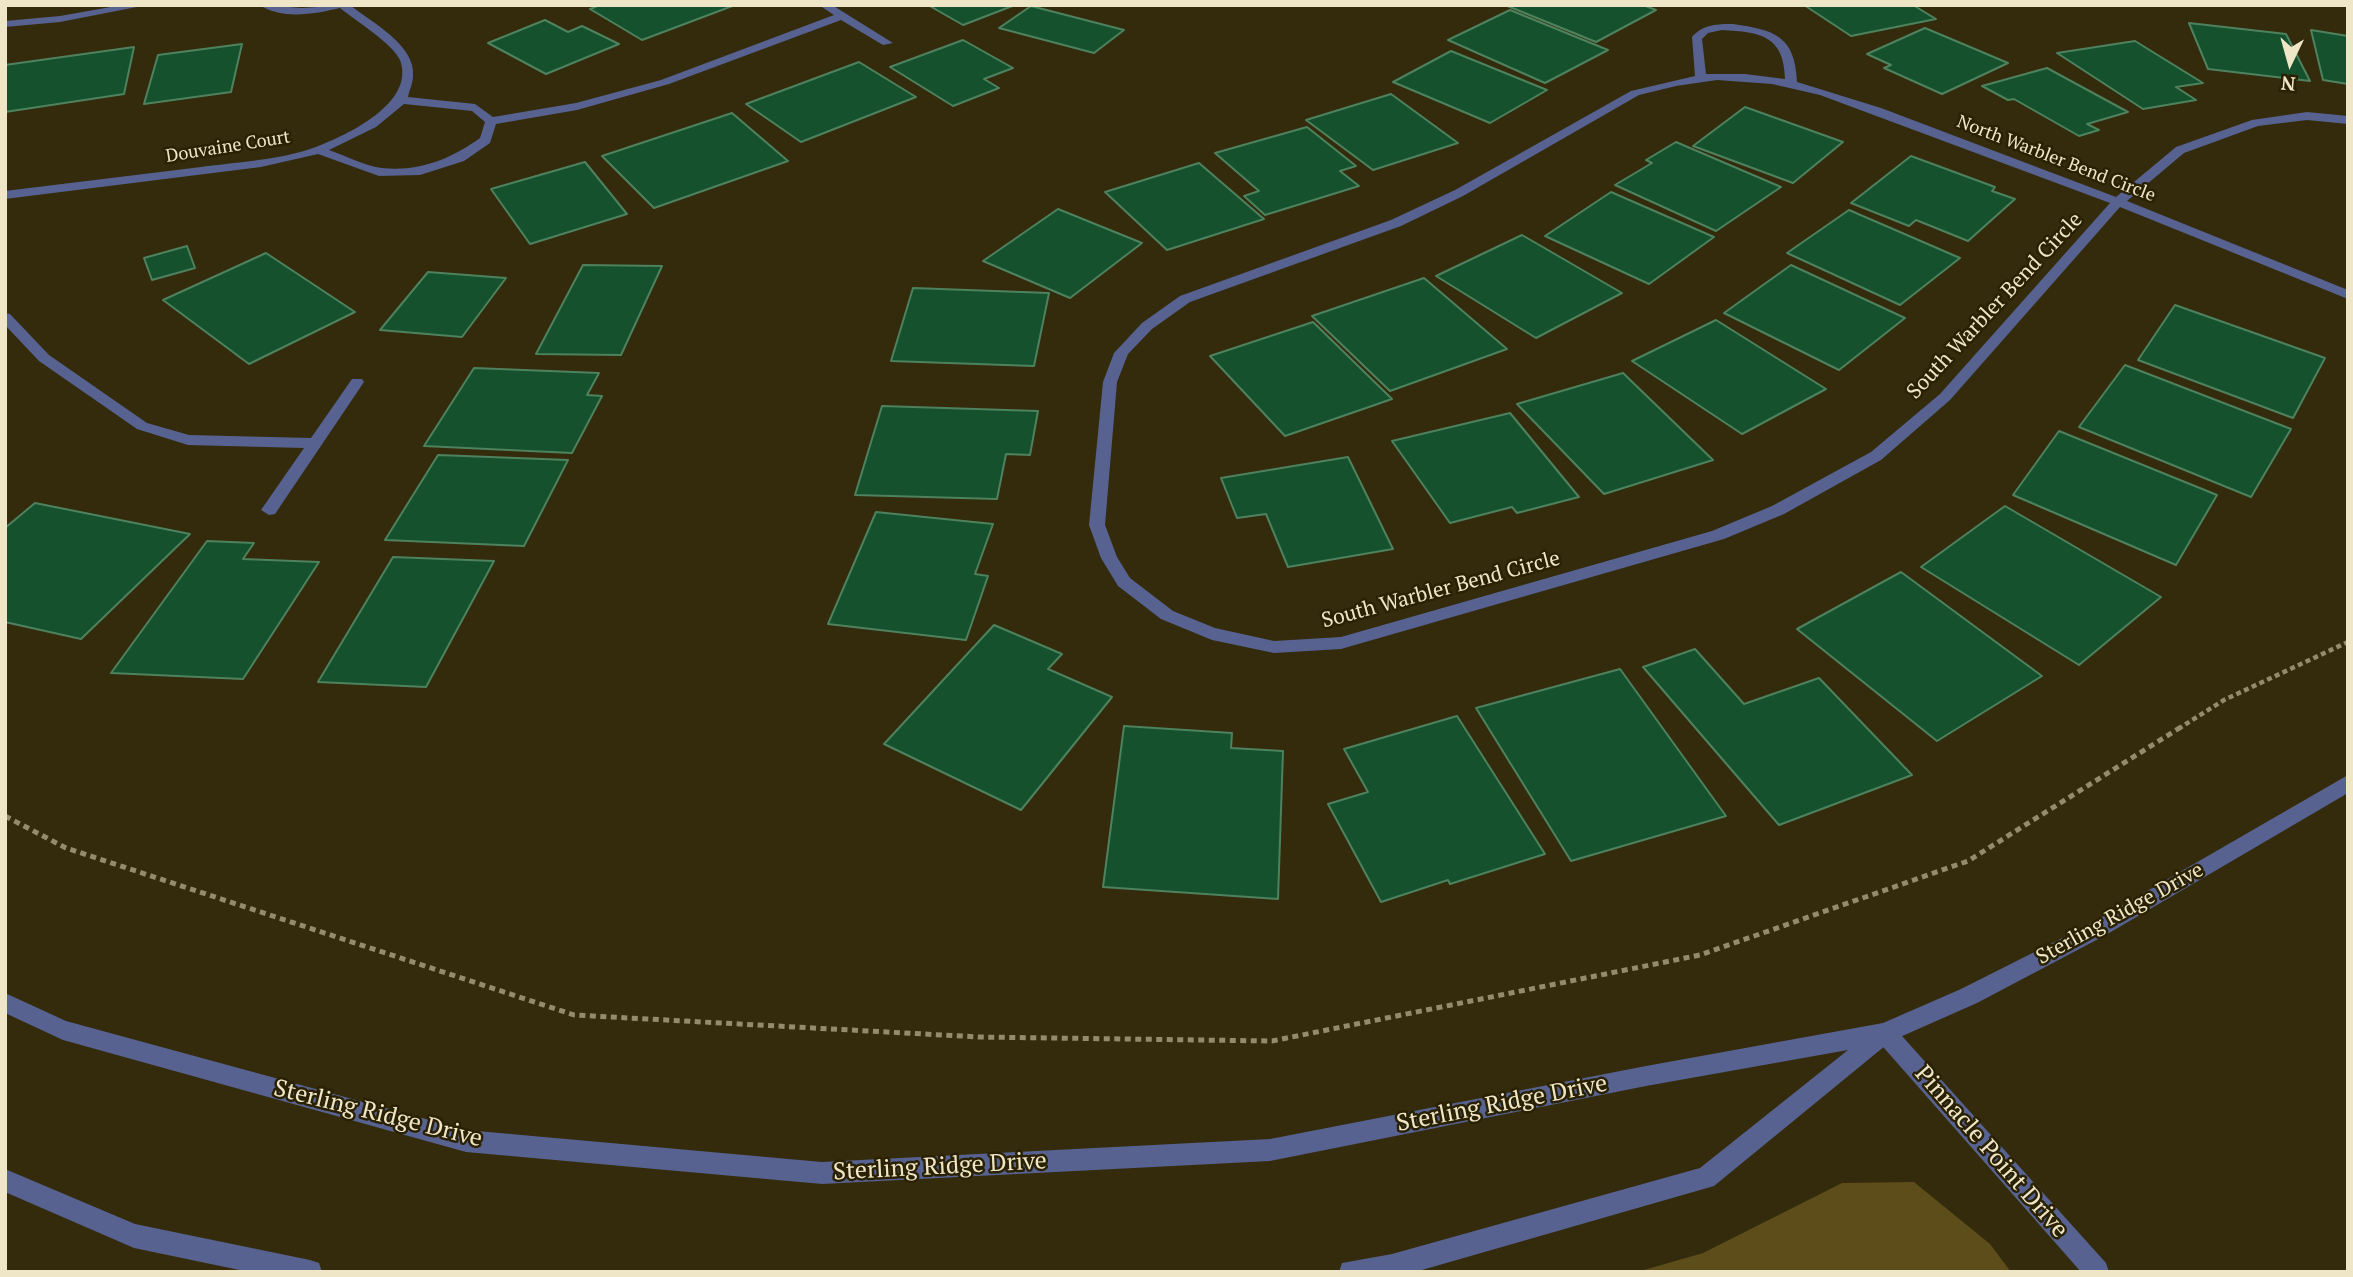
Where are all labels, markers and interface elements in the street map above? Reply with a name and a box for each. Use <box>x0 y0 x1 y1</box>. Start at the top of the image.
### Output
north arrow <box>2255 28 2325 98</box>
text: N <box>2280 71 2296 97</box>
street label: North Warbler Bend Circle <box>1954 111 2158 207</box>
street label: Douvaine Court <box>164 126 292 168</box>
street label: South Warbler Bend Circle <box>1902 208 2088 404</box>
street label: South Warbler Bend Circle <box>1319 546 1563 634</box>
street label: Sterling Ridge Drive <box>2032 858 2208 970</box>
street label: Pinnacle Point Drive <box>1908 1060 2074 1244</box>
street label: Sterling Ridge Drive <box>1394 1069 1610 1139</box>
street label: Sterling Ridge Drive <box>271 1074 485 1154</box>
street label: Sterling Ridge Drive <box>832 1147 1048 1187</box>

